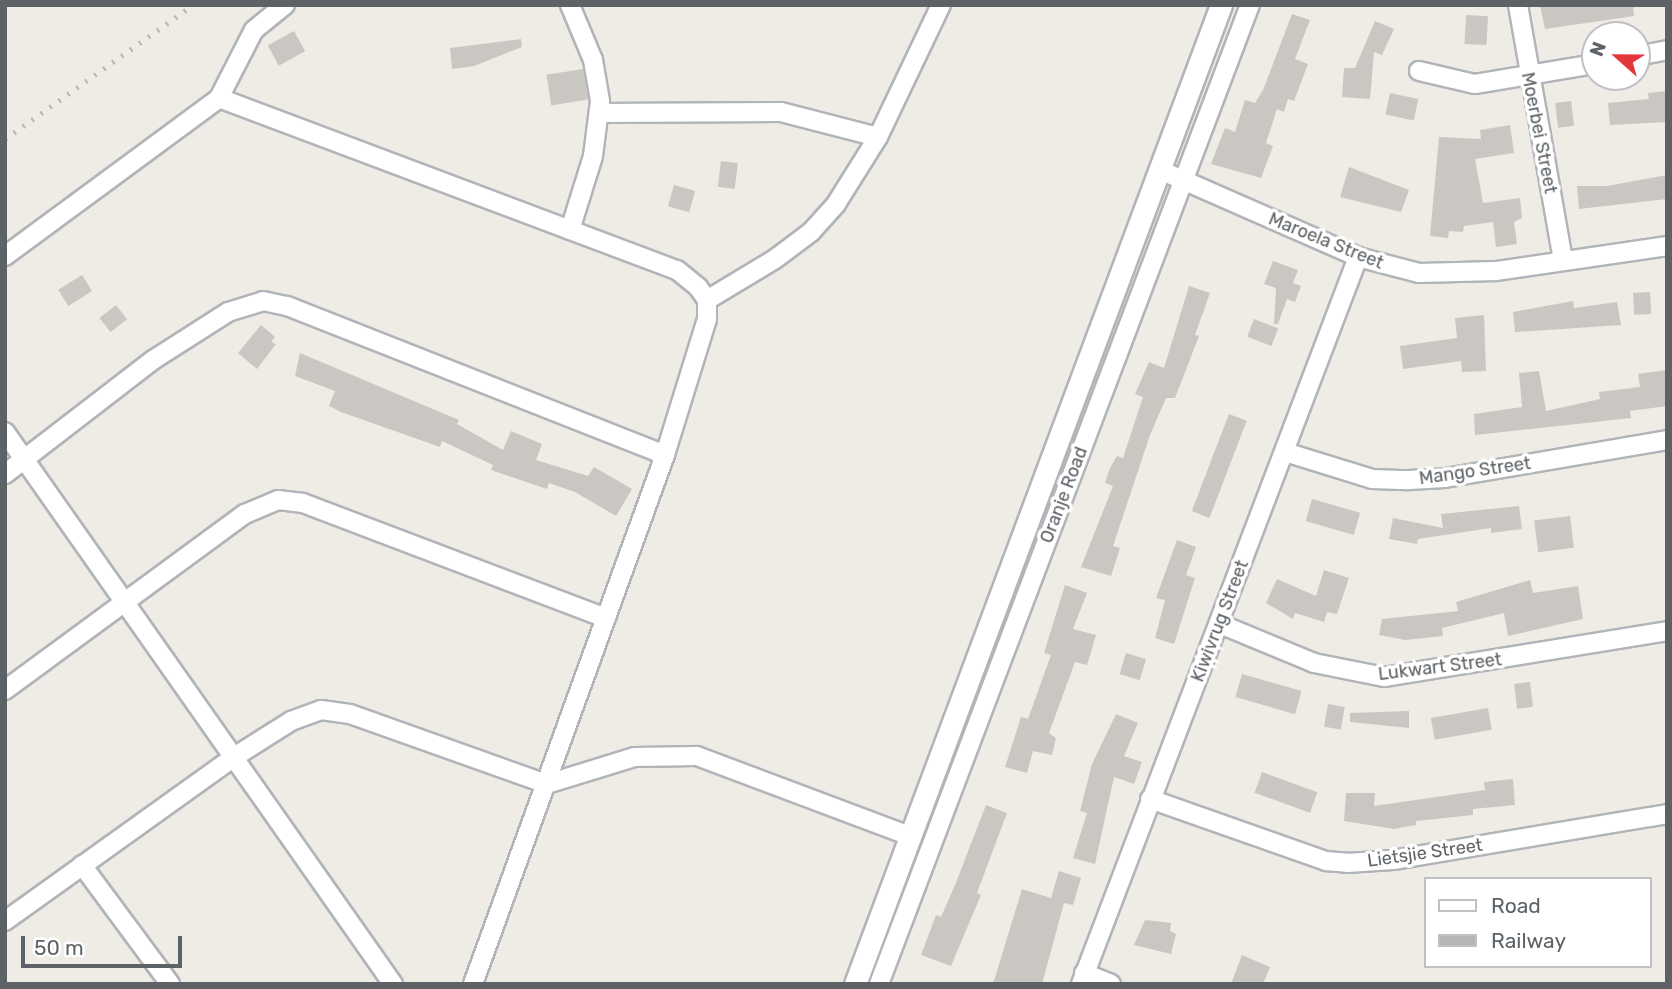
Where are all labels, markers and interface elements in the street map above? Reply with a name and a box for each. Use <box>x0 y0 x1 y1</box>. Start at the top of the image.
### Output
north arrow <box>1581 21 1651 91</box>
text: N <box>1585 39 1611 60</box>
street label: Moerbei Street <box>1517 71 1561 195</box>
street label: Maroela Street <box>1265 208 1387 274</box>
street label: Oranje Road <box>1036 444 1092 546</box>
street label: Mango Street <box>1418 452 1532 490</box>
street label: Kiwivrug Street <box>1187 557 1253 685</box>
street label: Lukwart Street <box>1377 649 1503 685</box>
street label: Lietsjie Street <box>1366 834 1484 872</box>
legend <box>1424 877 1651 968</box>
text: Road <box>1491 893 1541 918</box>
scale bar <box>24 922 186 966</box>
text: Railway <box>1491 928 1566 953</box>
text: 50 m <box>34 935 84 960</box>

